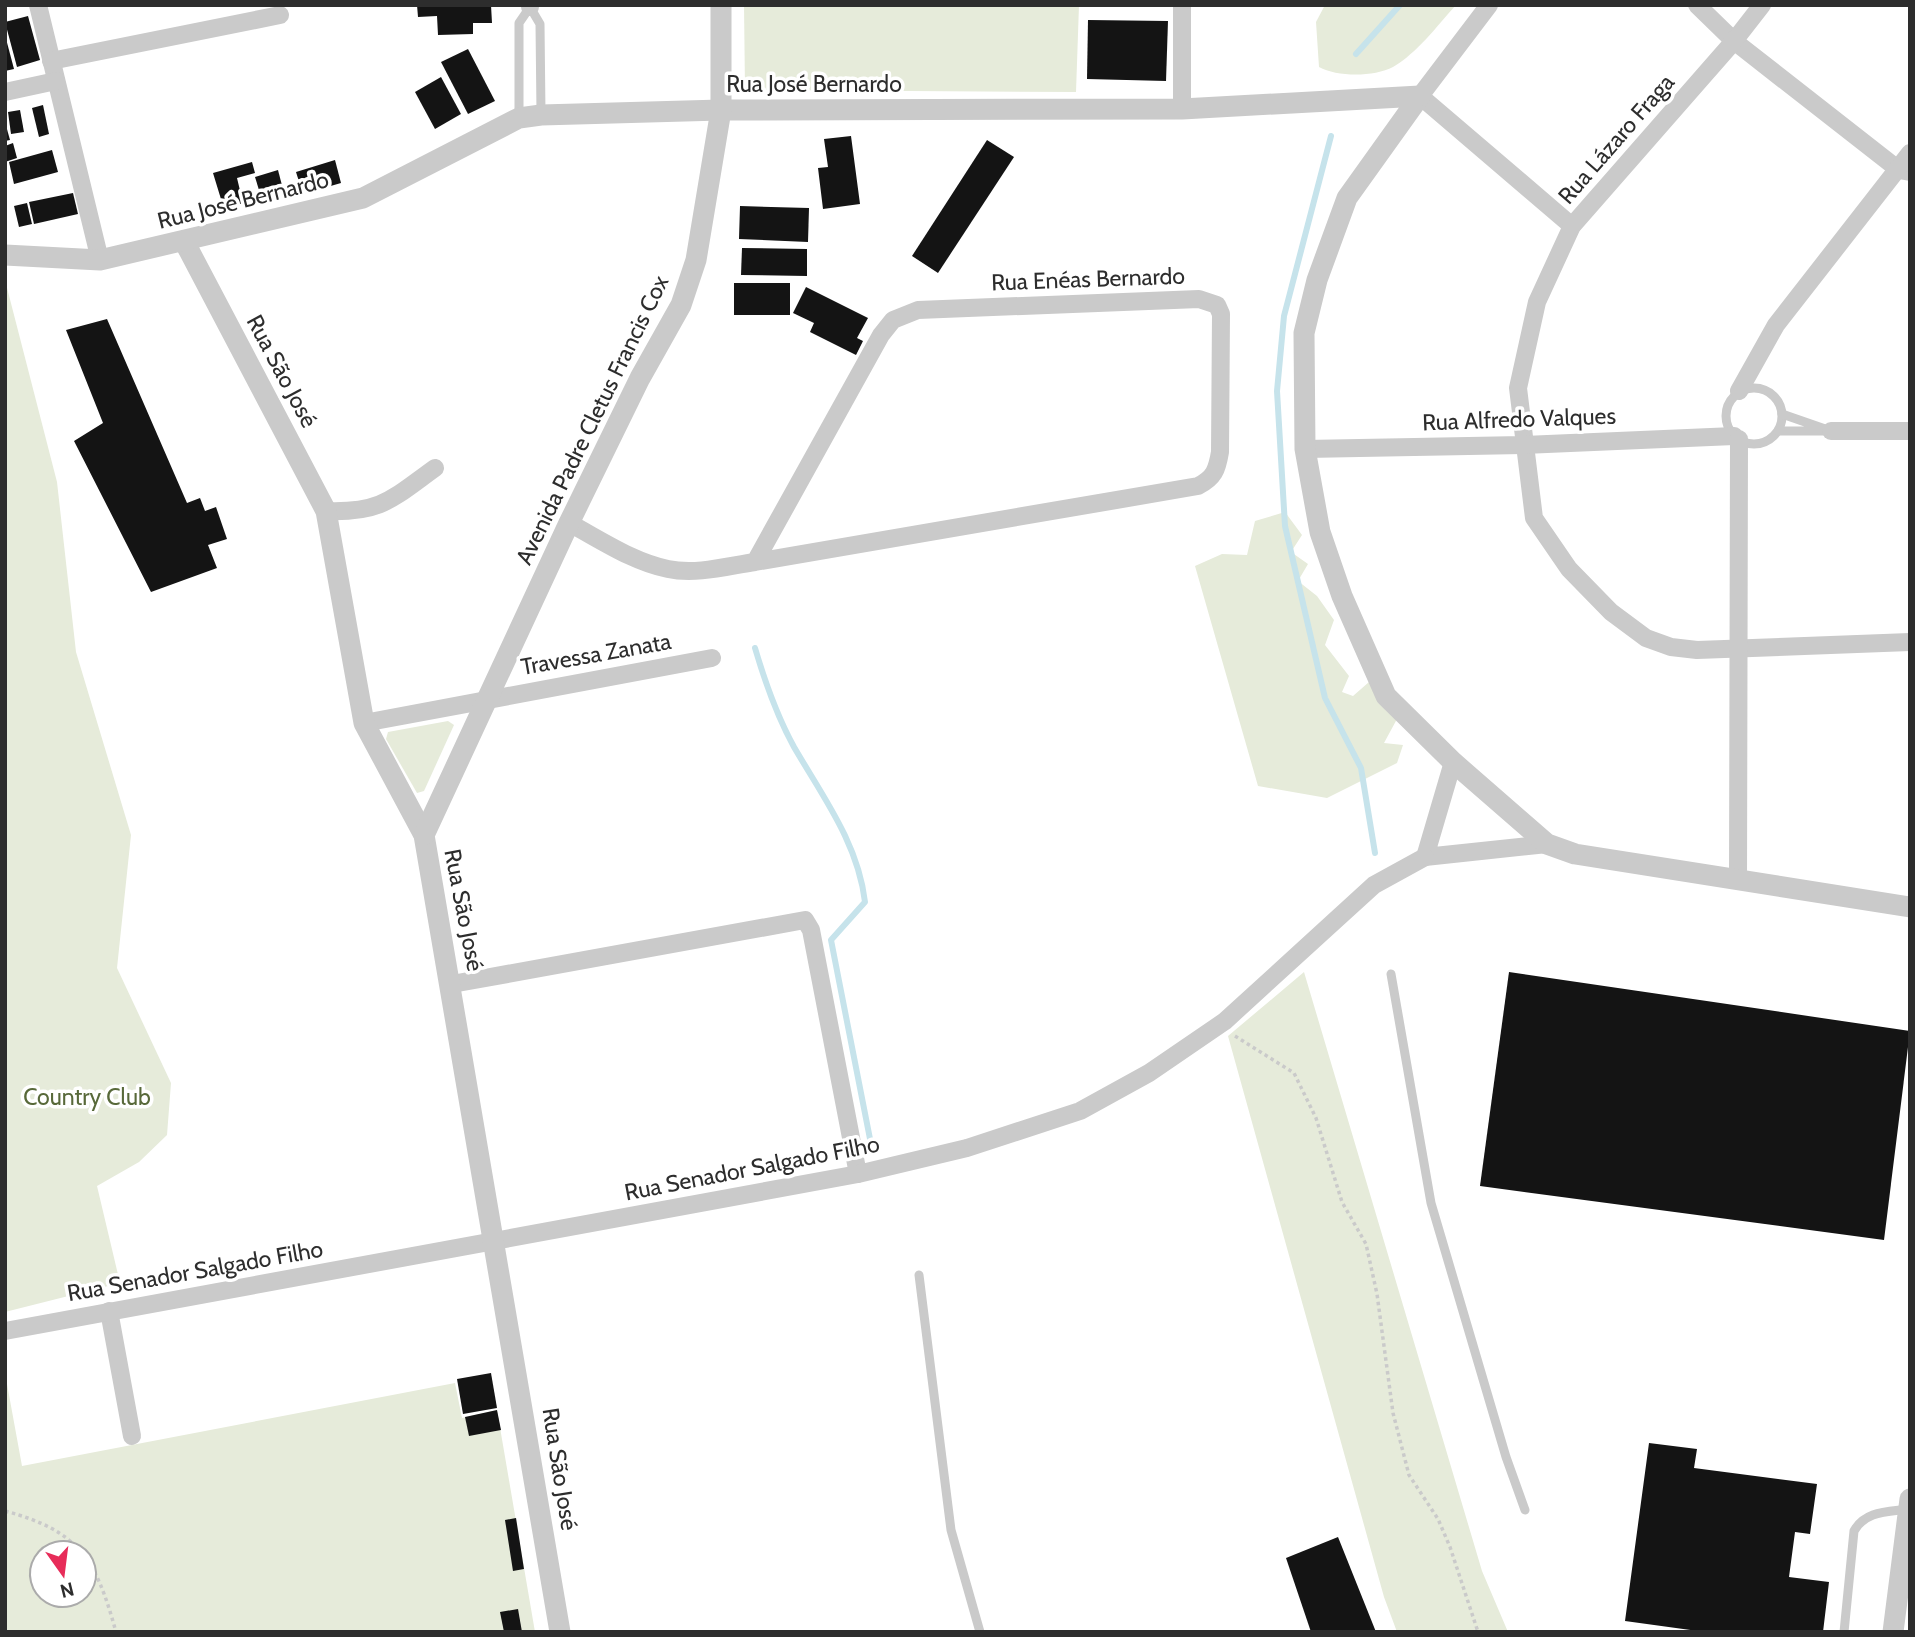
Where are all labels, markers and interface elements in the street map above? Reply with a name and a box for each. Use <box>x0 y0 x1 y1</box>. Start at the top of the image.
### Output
street label: Rua Lázaro Fraga <box>1552 68 1680 210</box>
street label: Rua José Bernardo <box>726 70 902 98</box>
street label: Rua José Bernardo <box>154 165 332 235</box>
street label: Rua Enéas Bernardo <box>991 262 1185 296</box>
street label: Avenida Padre Cletus Francis Cox <box>510 271 674 569</box>
street label: Rua São José <box>241 310 323 432</box>
street label: Rua Alfredo Valques <box>1422 402 1616 436</box>
street label: Travessa Zanata <box>519 627 673 681</box>
street label: Rua São José <box>438 847 490 974</box>
park label: Country Club <box>23 1083 151 1111</box>
street label: Rua Senador Salgado Filho <box>622 1130 882 1206</box>
street label: Rua Senador Salgado Filho <box>65 1235 325 1307</box>
street label: Rua São José <box>537 1406 584 1532</box>
north arrow <box>28 1539 98 1609</box>
text: N <box>58 1577 76 1603</box>

